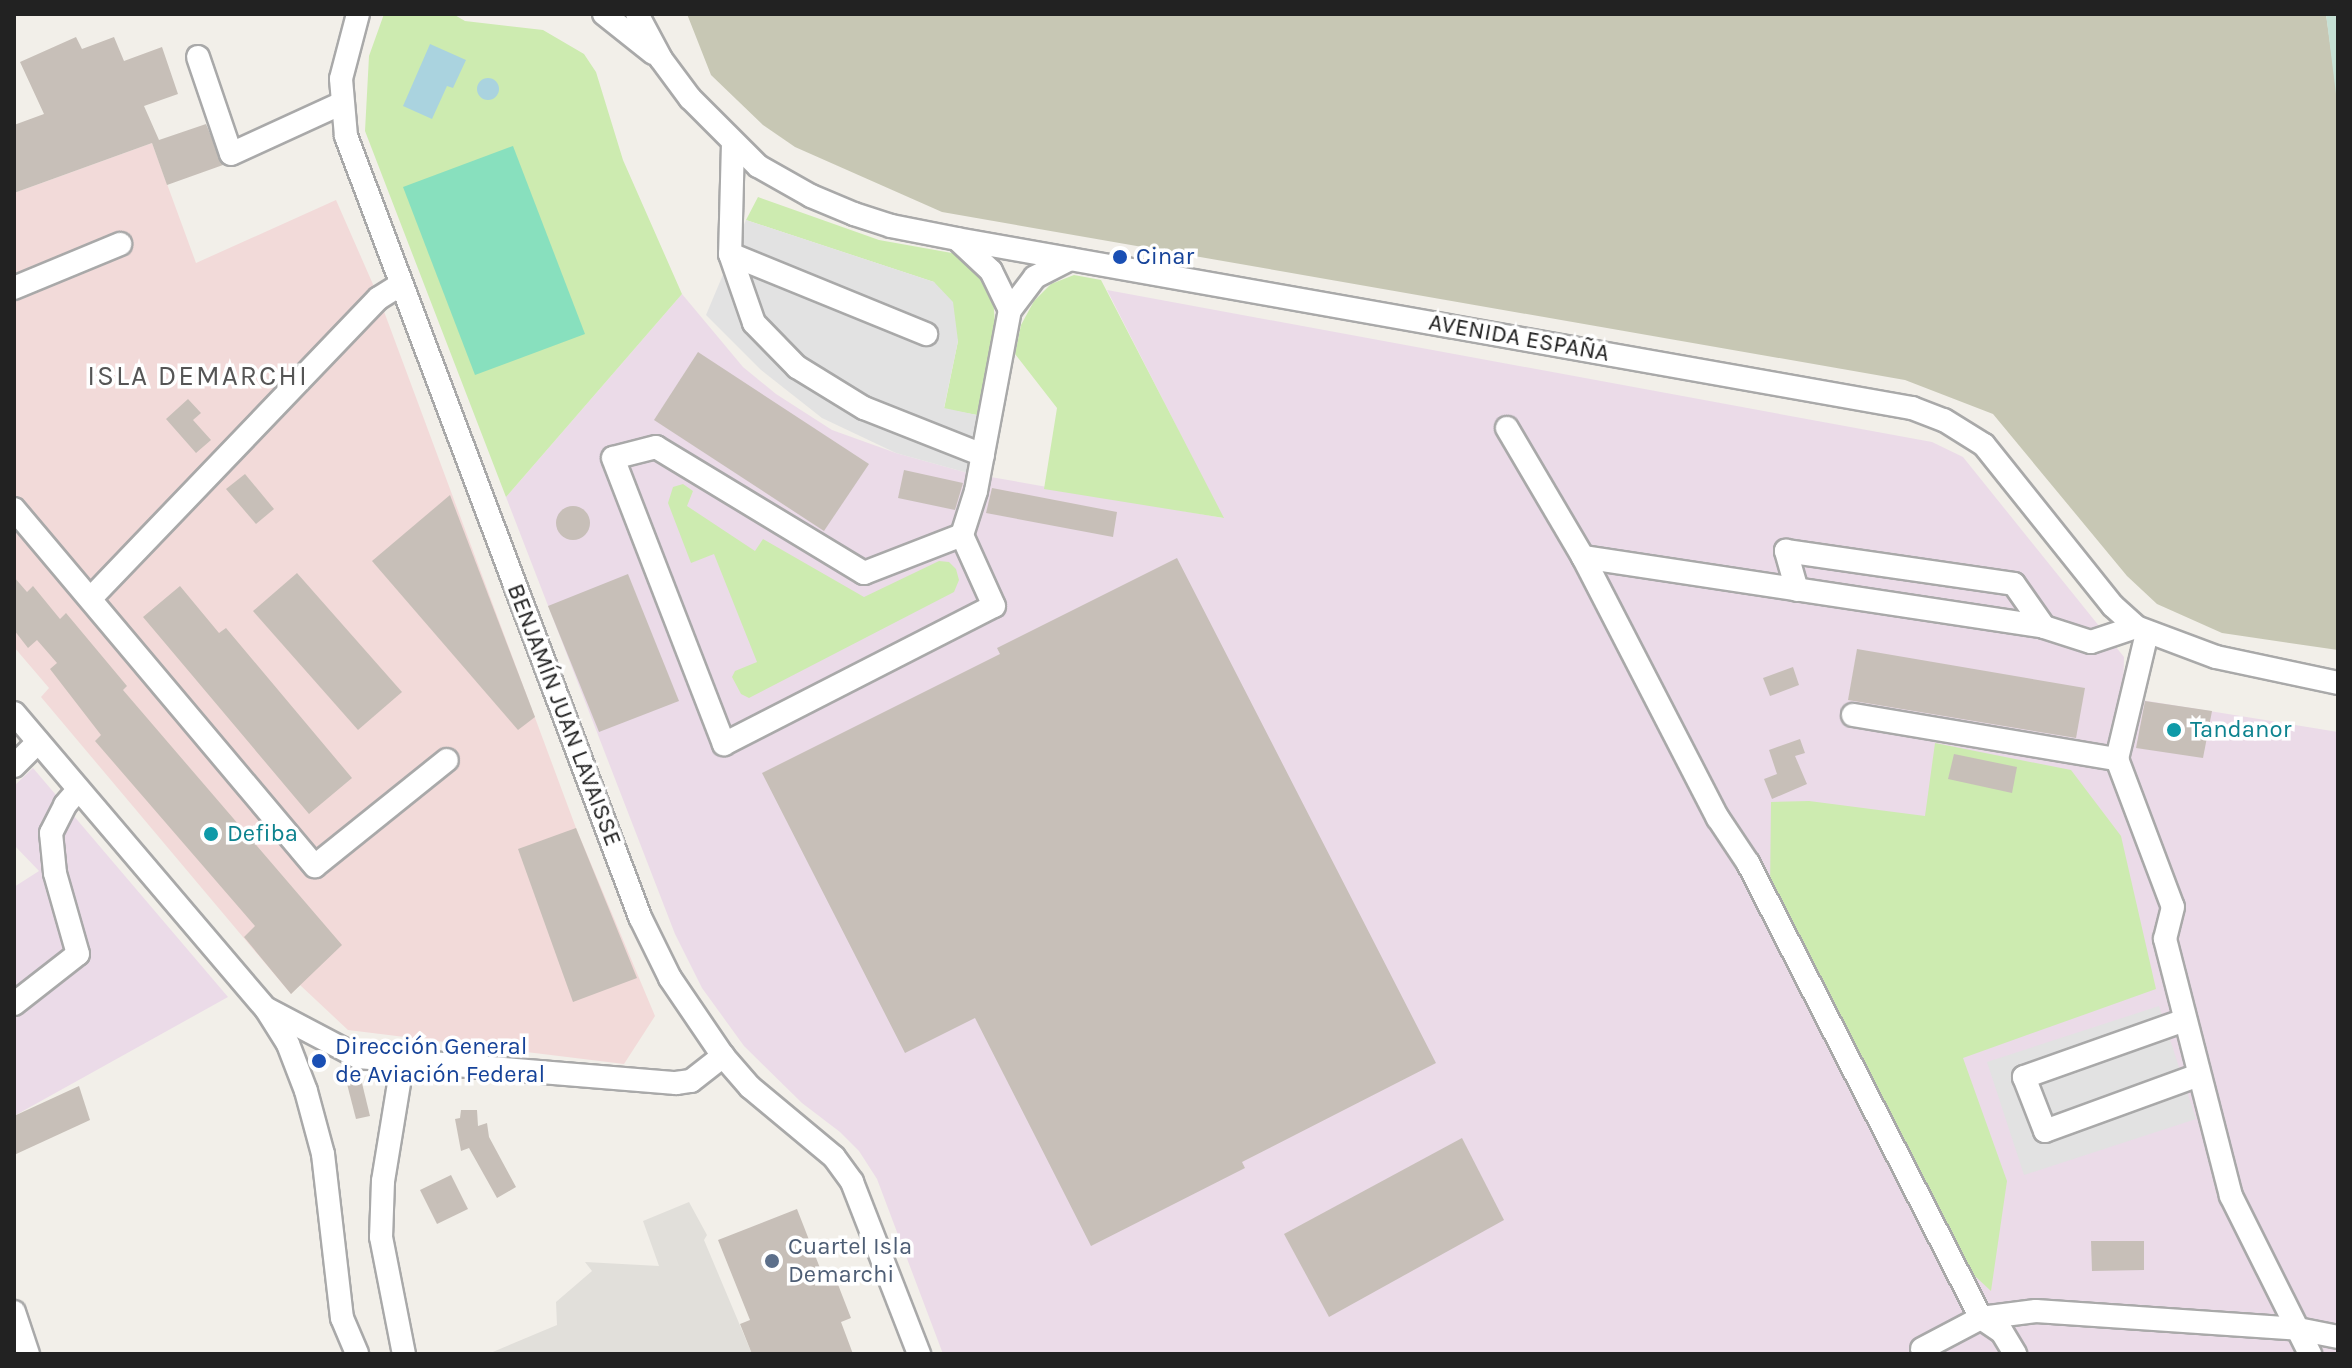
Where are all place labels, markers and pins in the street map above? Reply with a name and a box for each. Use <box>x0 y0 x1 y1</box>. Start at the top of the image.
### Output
place label: Cinar <box>1136 243 1194 271</box>
marker: Cinar <box>1111 248 1129 266</box>
place label: Tandanor <box>2190 716 2291 744</box>
marker: Tandanor <box>2165 721 2183 739</box>
place label: Defiba <box>227 820 298 848</box>
marker: Defiba <box>202 825 220 843</box>
place label: Dirección General de Aviación Federal <box>335 1033 545 1089</box>
marker: Dirección General de Aviación Federal <box>310 1052 328 1070</box>
place label: Cuartel Isla Demarchi <box>788 1233 912 1289</box>
marker: Cuartel Isla Demarchi <box>763 1252 781 1270</box>

